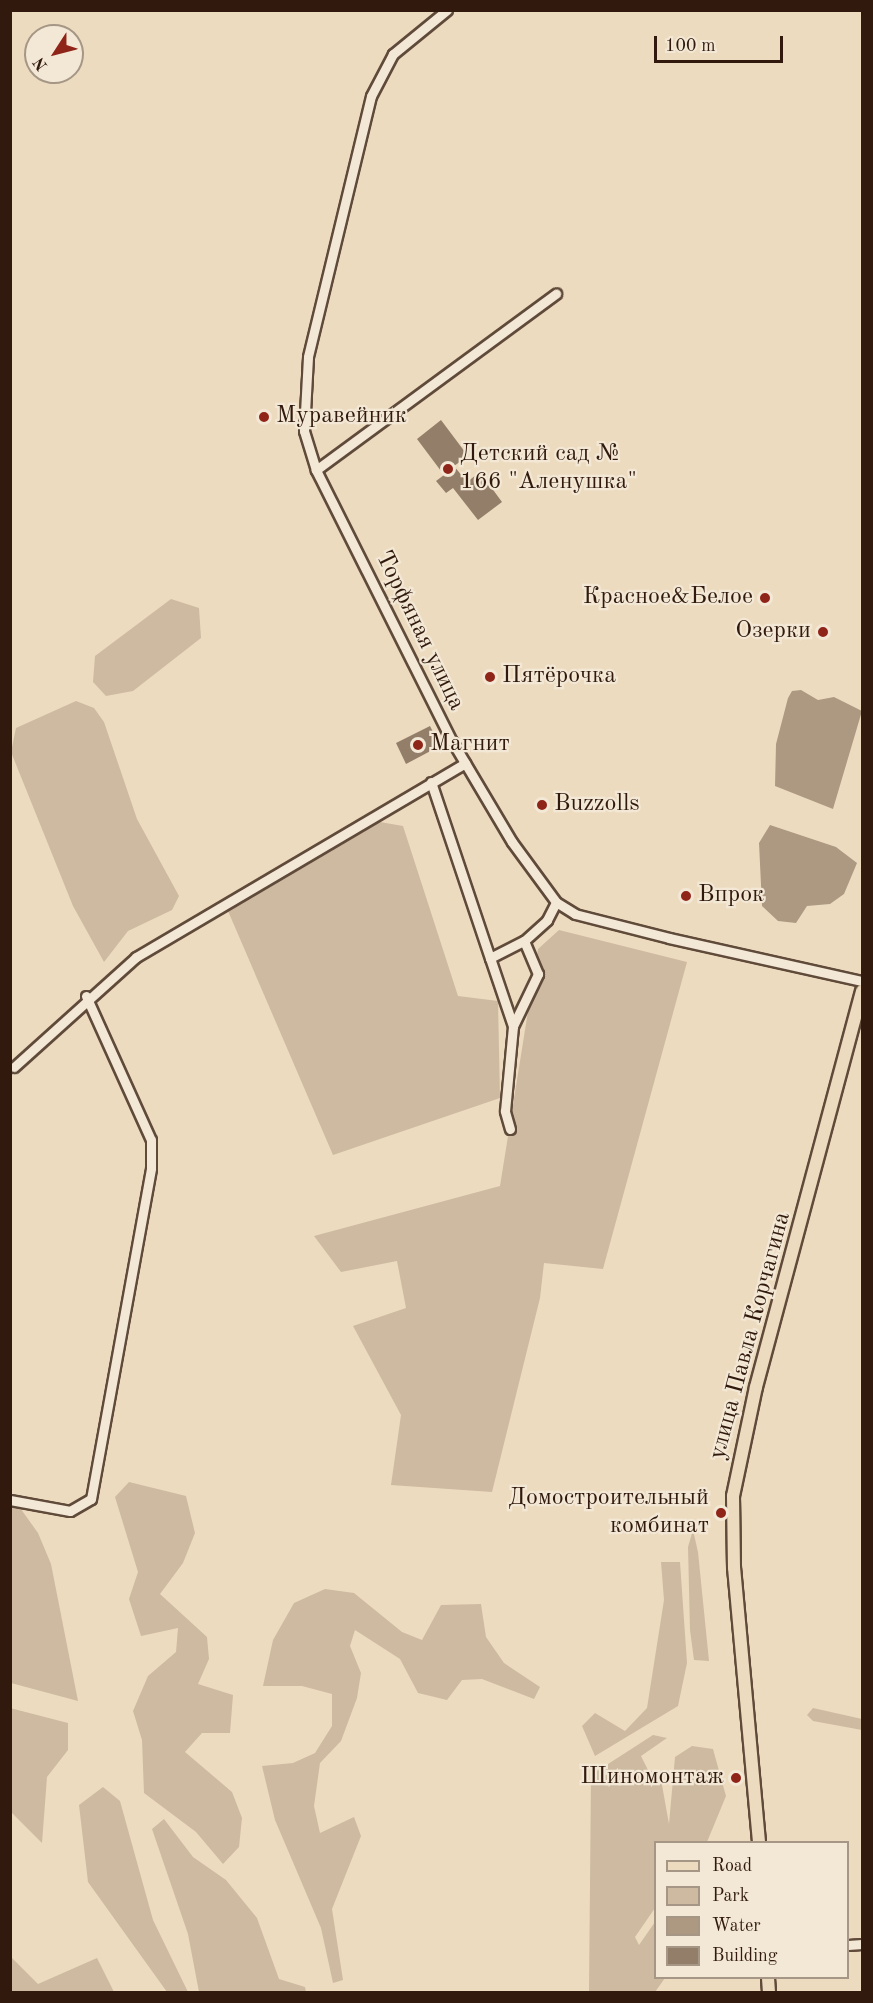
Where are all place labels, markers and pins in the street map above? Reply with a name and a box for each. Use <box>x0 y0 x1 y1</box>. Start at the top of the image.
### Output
place label: Муравейник <box>276 403 407 431</box>
marker: Муравейник <box>257 410 271 424</box>
place label: Детский сад № 166 "Аленушка" <box>460 441 637 497</box>
marker: Детский сад № 166 "Аленушка" <box>441 462 455 476</box>
place label: Красное&Белое <box>583 584 753 612</box>
marker: Красное&Белое <box>758 591 772 605</box>
place label: Озерки <box>735 618 811 646</box>
marker: Озерки <box>816 625 830 639</box>
place label: Пятёрочка <box>502 663 616 691</box>
marker: Пятёрочка <box>483 670 497 684</box>
place label: Магнит <box>430 731 510 759</box>
marker: Магнит <box>411 738 425 752</box>
place label: Buzzolls <box>554 791 640 819</box>
marker: Buzzolls <box>535 798 549 812</box>
place label: Впрок <box>698 882 764 910</box>
marker: Впрок <box>679 889 693 903</box>
place label: Домостроительный комбинат <box>508 1485 709 1541</box>
marker: Домостроительный комбинат <box>714 1506 728 1520</box>
place label: Шиномонтаж <box>580 1764 724 1792</box>
marker: Шиномонтаж <box>729 1771 743 1785</box>

